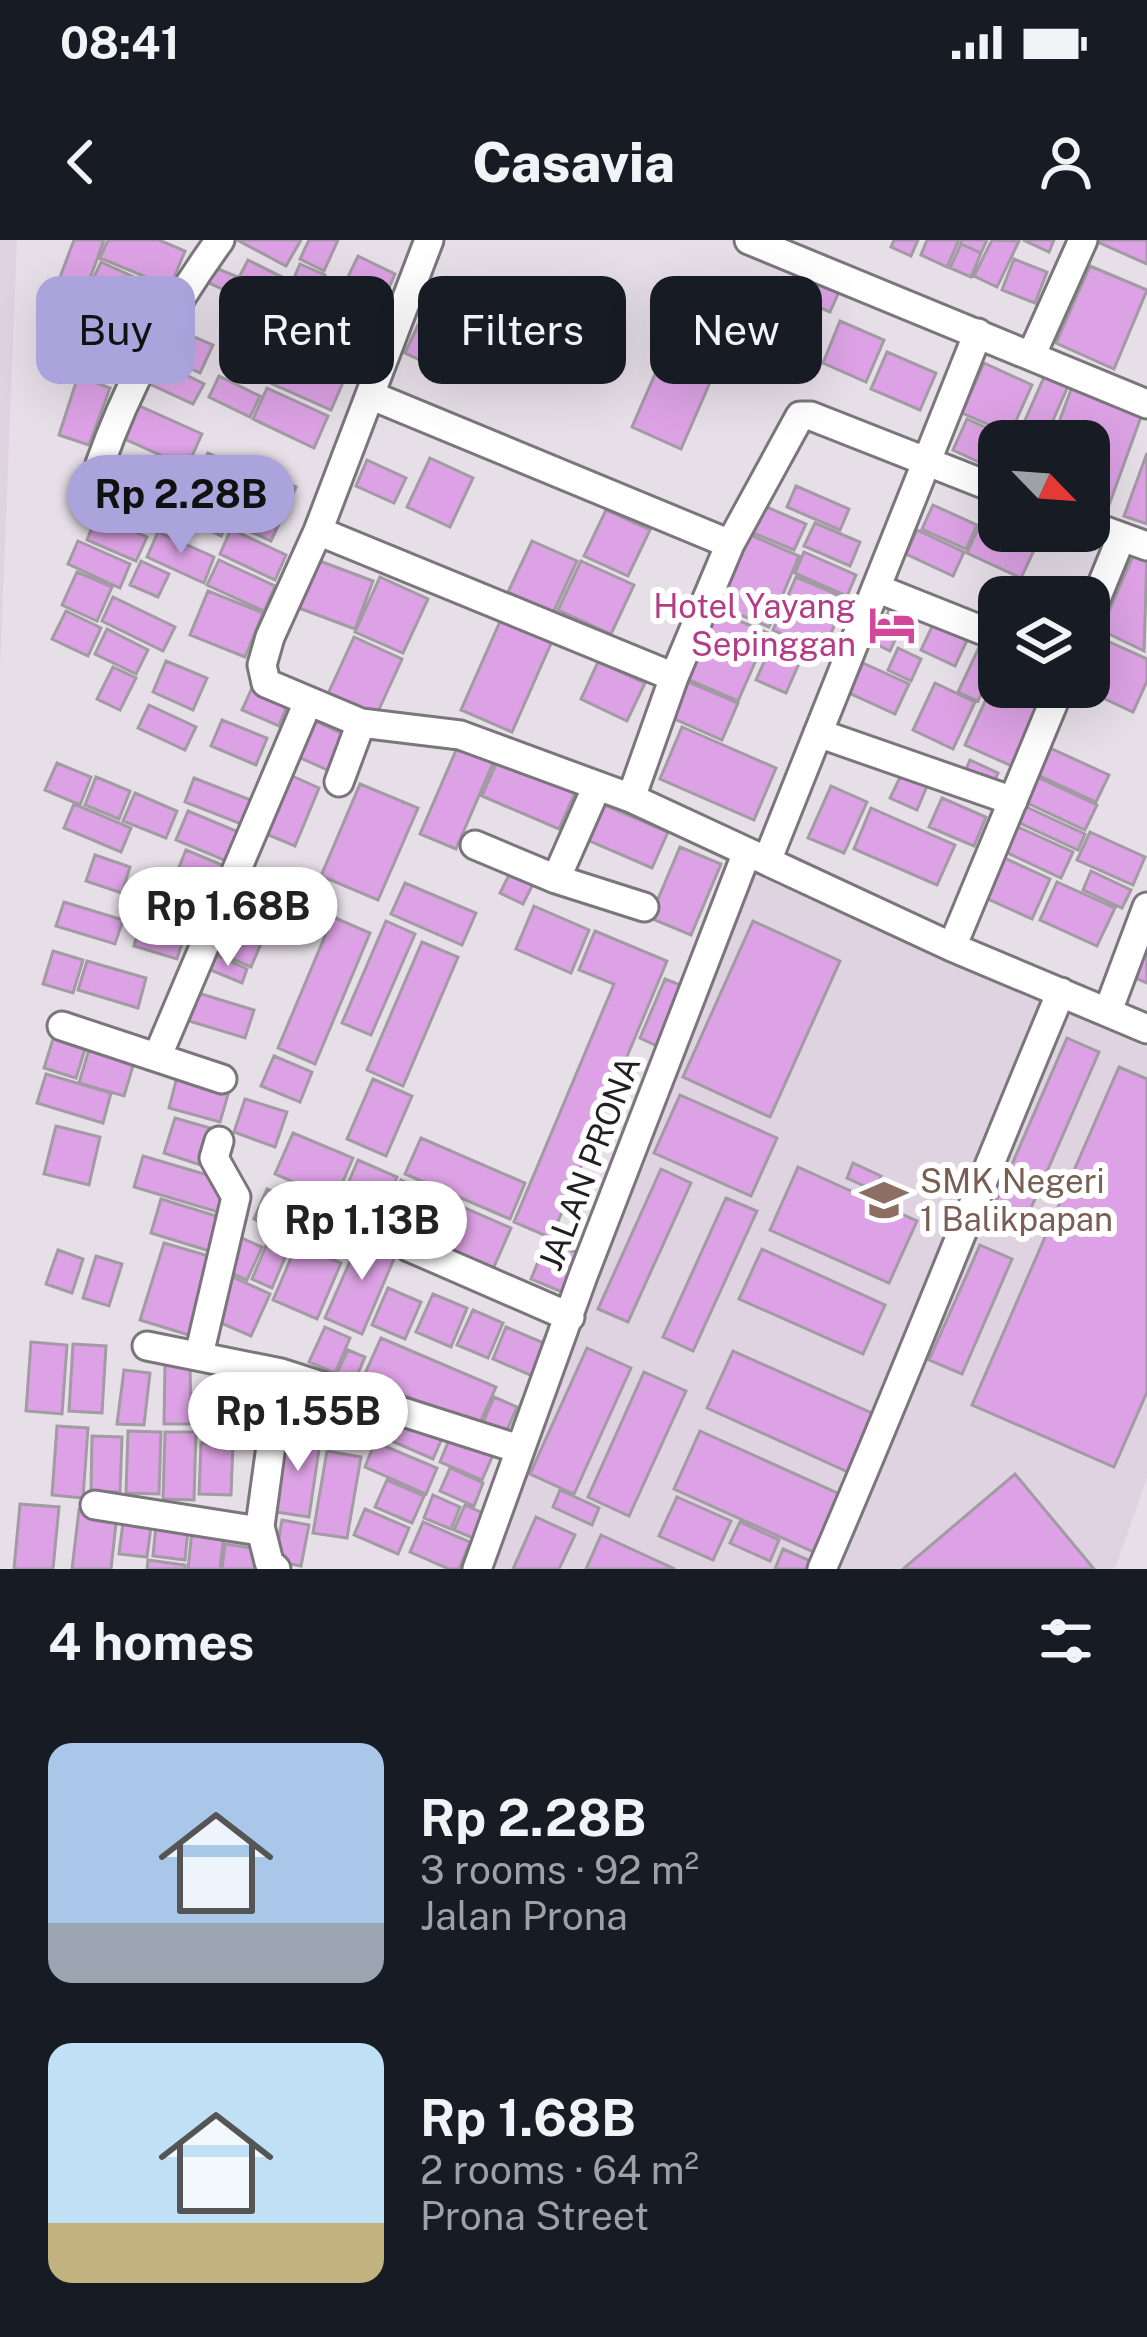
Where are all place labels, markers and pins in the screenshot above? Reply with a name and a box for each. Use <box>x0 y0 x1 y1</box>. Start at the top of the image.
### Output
pin: Rp 2.28B <box>57 455 305 557</box>
place label: Hotel Yayang Sepinggan <box>653 587 856 663</box>
hotel icon: Hotel Yayang Sepinggan <box>867 600 917 650</box>
pin: Rp 1.68B <box>104 867 352 969</box>
place label: SMK Negeri 1 Balikpapan <box>920 1162 1113 1238</box>
school or university icon: SMK Negeri 1 Balikpapan <box>859 1175 909 1225</box>
pin: Rp 1.13B <box>238 1181 486 1283</box>
pin: Rp 1.55B <box>174 1372 422 1474</box>

